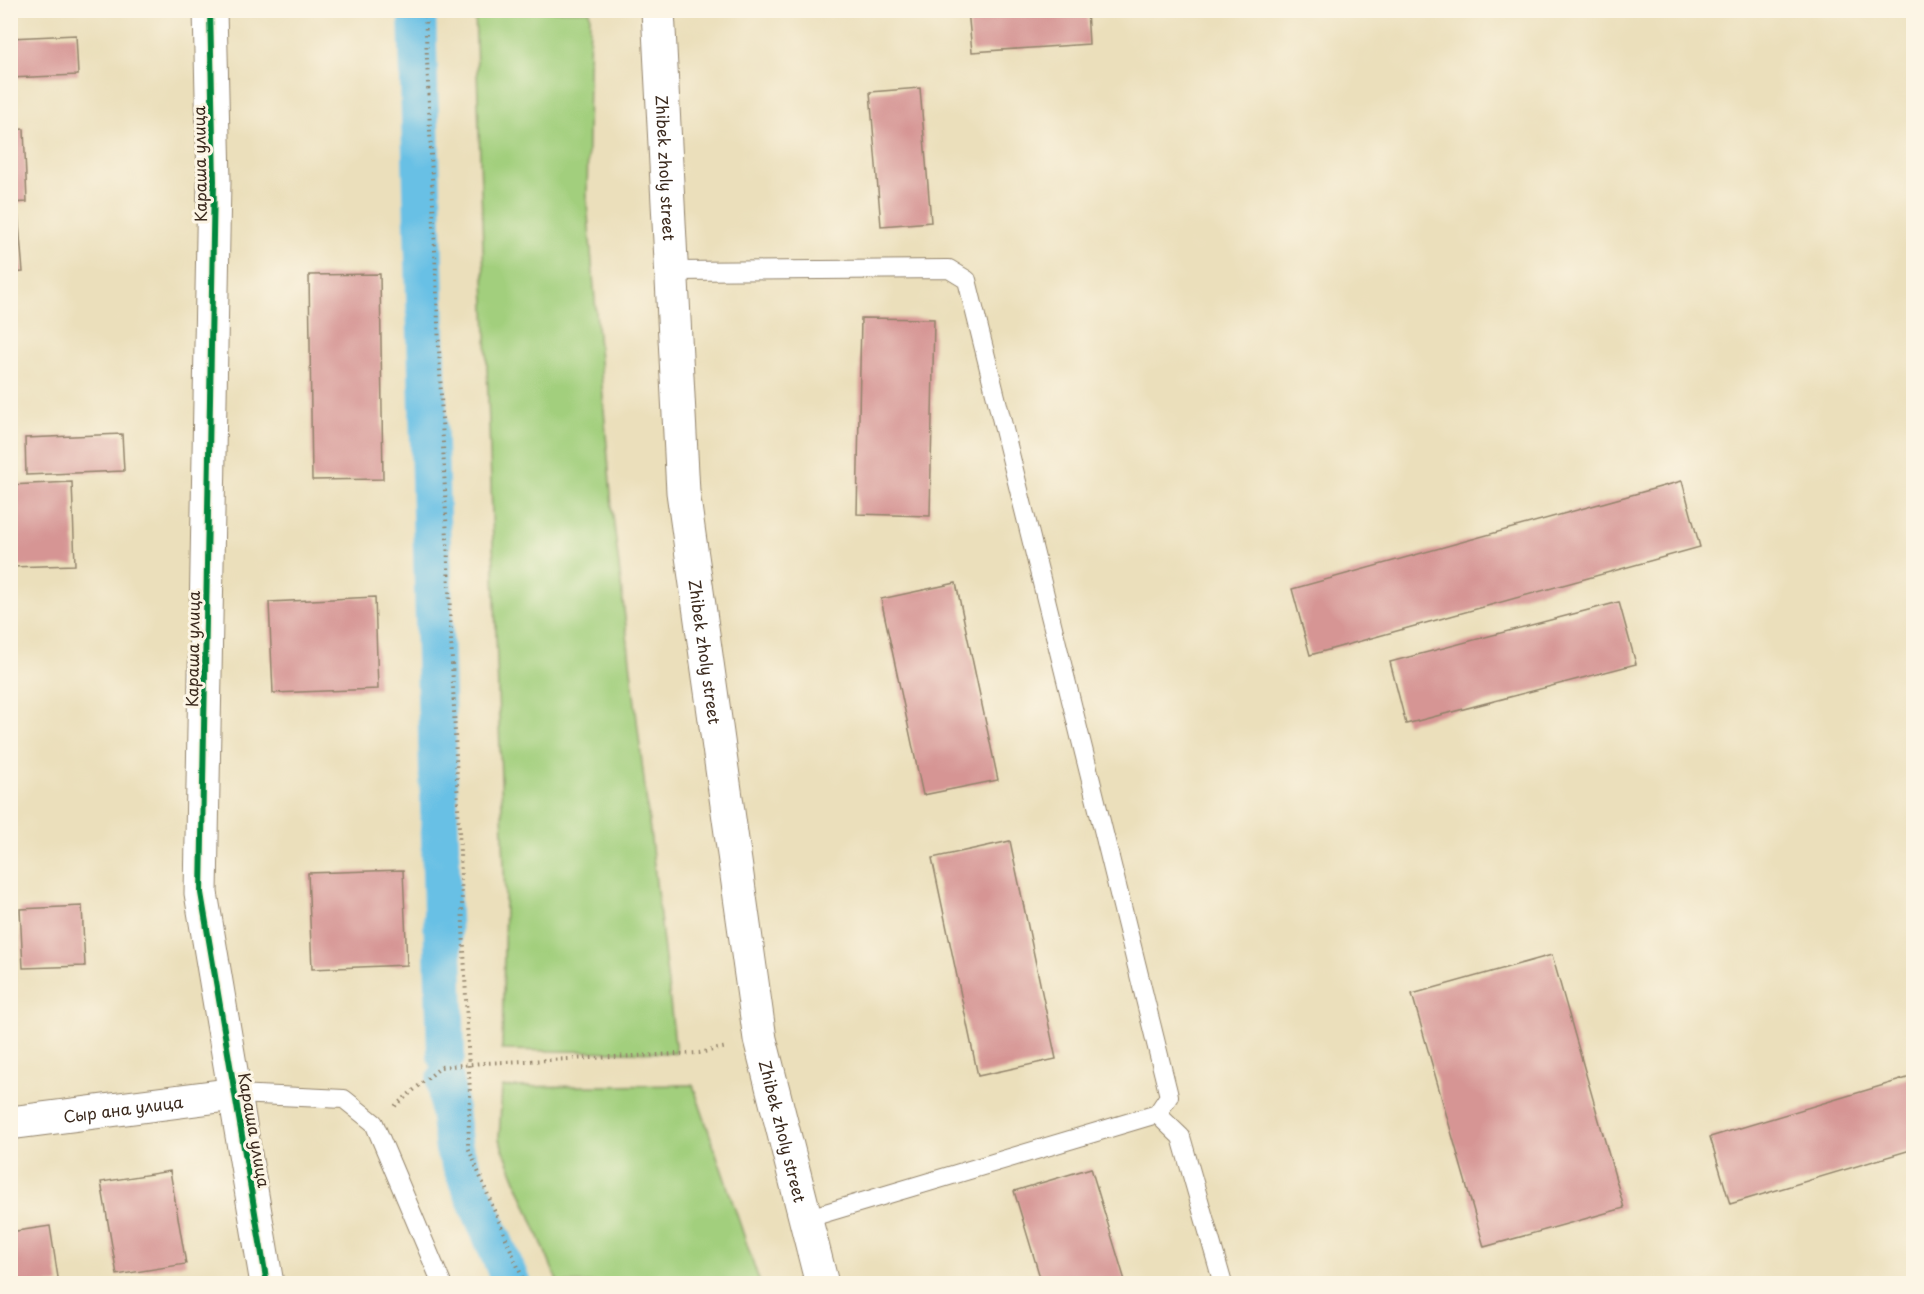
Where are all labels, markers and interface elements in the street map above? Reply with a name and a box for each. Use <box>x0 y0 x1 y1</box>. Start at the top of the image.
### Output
street label: Zhibek zholy street <box>650 94 682 242</box>
street label: Караша улица <box>186 106 212 222</box>
street label: Zhibek zholy street <box>683 578 728 726</box>
street label: Караша улица <box>179 591 205 707</box>
street label: Zhibek zholy street <box>754 1057 813 1205</box>
street label: Караша улица <box>233 1071 277 1189</box>
street label: Сыр ана улица <box>62 1089 184 1128</box>

